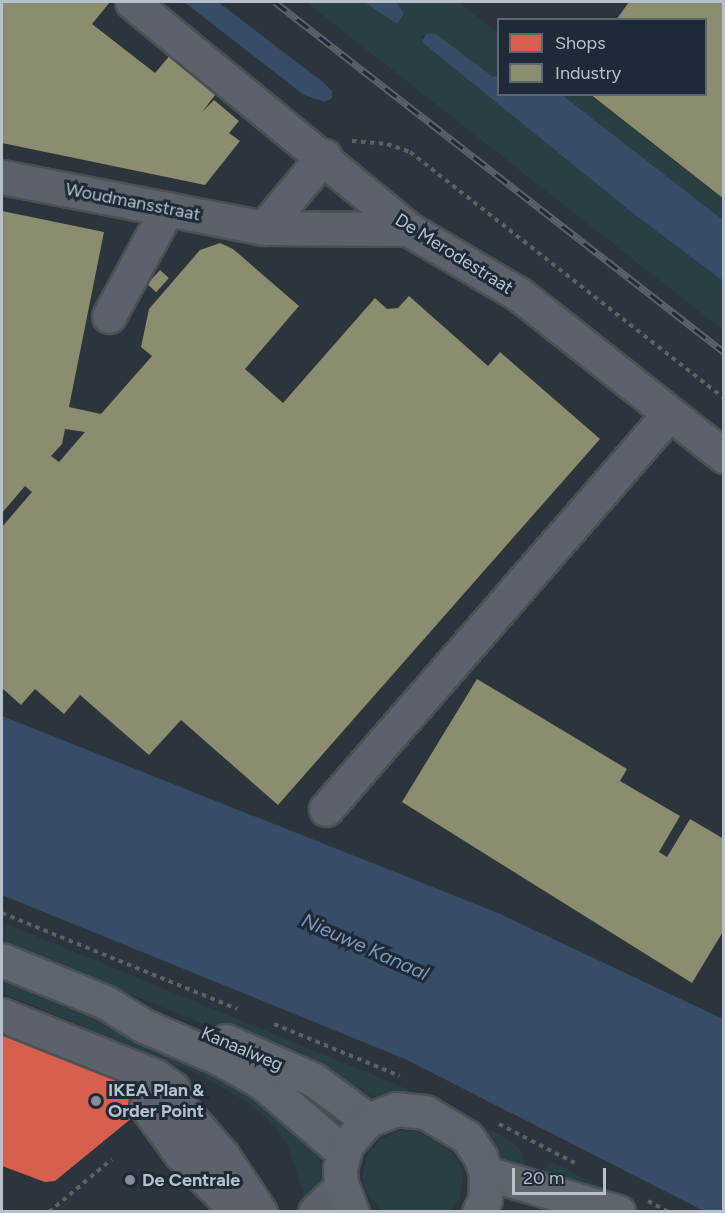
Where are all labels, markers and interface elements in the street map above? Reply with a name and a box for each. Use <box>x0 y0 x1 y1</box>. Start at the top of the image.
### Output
legend <box>497 18 707 96</box>
text: Shops <box>555 32 606 54</box>
text: Industry <box>555 62 621 84</box>
street label: Woudmansstraat <box>64 178 202 226</box>
street label: De Merodestraat <box>391 209 517 299</box>
water label: Nieuwe Kanaal <box>298 908 432 986</box>
street label: Kanaalweg <box>198 1022 286 1076</box>
place label: IKEA Plan & Order Point <box>108 1080 204 1122</box>
marker: IKEA Plan & Order Point <box>89 1094 103 1108</box>
scale bar <box>515 1156 610 1194</box>
text: 20 m <box>523 1167 564 1189</box>
place label: De Centrale <box>142 1169 240 1191</box>
marker: De Centrale <box>123 1173 137 1187</box>

